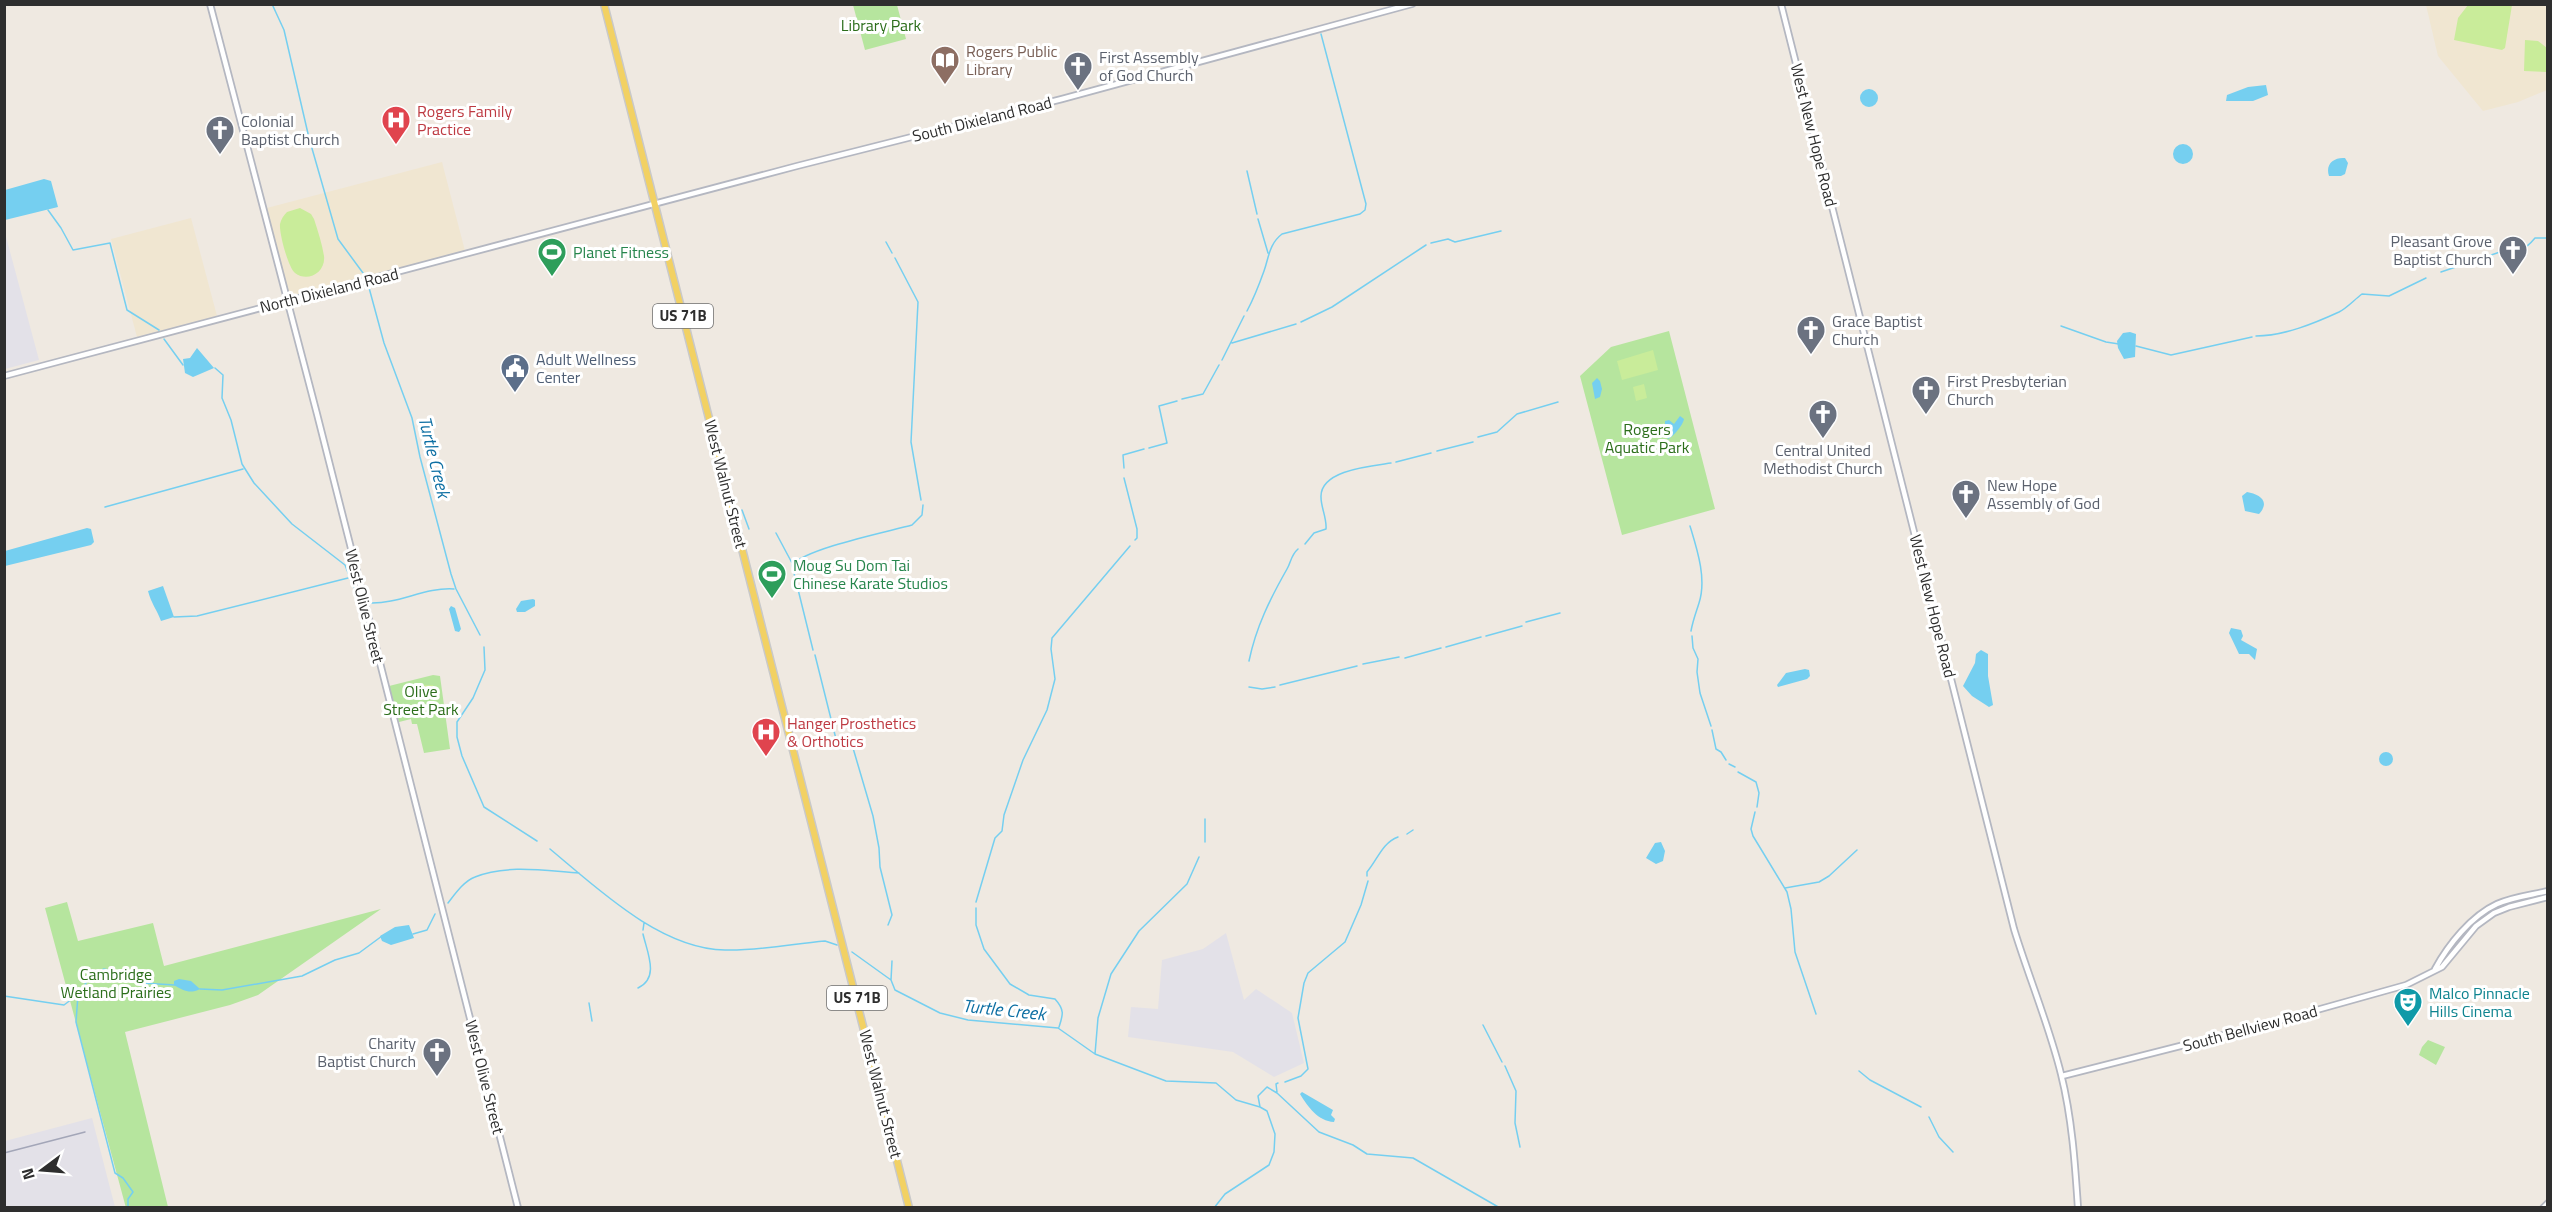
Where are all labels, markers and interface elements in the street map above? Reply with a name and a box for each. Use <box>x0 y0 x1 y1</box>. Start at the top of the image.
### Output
park label: Library Park <box>841 13 922 37</box>
place label: Rogers Public Library <box>966 39 1058 81</box>
library icon: Rogers Public Library <box>929 44 961 86</box>
place label: First Assembly of God Church <box>1099 45 1199 87</box>
church icon: First Assembly of God Church <box>1062 50 1094 92</box>
street label: West New Hope Road <box>1785 61 1843 209</box>
street label: South Dixieland Road <box>910 90 1054 148</box>
place label: Rogers Family Practice <box>417 99 512 141</box>
hospital icon: Rogers Family Practice <box>380 104 412 146</box>
place label: Colonial Baptist Church <box>241 109 340 151</box>
church icon: Colonial Baptist Church <box>204 114 236 156</box>
place label: Pleasant Grove Baptist Church <box>2390 229 2492 271</box>
church icon: Pleasant Grove Baptist Church <box>2497 234 2529 276</box>
sports icon: Planet Fitness <box>536 236 568 278</box>
place label: Planet Fitness <box>573 240 669 264</box>
street label: North Dixieland Road <box>257 261 401 319</box>
road number: US 71B <box>653 304 713 328</box>
place label: Grace Baptist Church <box>1832 309 1923 351</box>
church icon: Grace Baptist Church <box>1795 314 1827 356</box>
place label: Adult Wellness Center <box>536 347 636 389</box>
public building icon: Adult Wellness Center <box>499 352 531 394</box>
place label: First Presbyterian Church <box>1947 369 2067 411</box>
church icon: First Presbyterian Church <box>1910 374 1942 416</box>
church icon: Central United Methodist Church <box>1807 398 1839 440</box>
water label: Turtle Creek <box>411 413 458 502</box>
street label: West Walnut Street <box>698 417 754 551</box>
park label: Rogers Aquatic Park <box>1605 417 1690 459</box>
place label: Central United Methodist Church <box>1763 438 1883 480</box>
place label: New Hope Assembly of God <box>1987 473 2100 515</box>
church icon: New Hope Assembly of God <box>1950 478 1982 520</box>
street label: West New Hope Road <box>1904 532 1962 680</box>
street label: West Olive Street <box>339 546 391 666</box>
place label: Moug Su Dom Tai Chinese Karate Studios <box>793 553 948 595</box>
sports icon: Moug Su Dom Tai Chinese Karate Studios <box>756 558 788 600</box>
park label: Olive Street Park <box>383 679 459 721</box>
place label: Hanger Prosthetics & Orthotics <box>787 711 916 753</box>
hospital icon: Hanger Prosthetics & Orthotics <box>750 716 782 758</box>
park label: Cambridge Wetland Prairies <box>61 962 171 1004</box>
place label: Malco Pinnacle Hills Cinema <box>2429 981 2530 1023</box>
road number: US 71B <box>827 986 887 1010</box>
theatre icon: Malco Pinnacle Hills Cinema <box>2392 986 2424 1028</box>
water label: Turtle Creek <box>961 992 1049 1027</box>
street label: South Bellview Road <box>2180 999 2320 1057</box>
street label: West Olive Street <box>459 1017 511 1137</box>
street label: West Walnut Street <box>853 1027 909 1161</box>
place label: Charity Baptist Church <box>317 1031 416 1073</box>
church icon: Charity Baptist Church <box>421 1036 453 1078</box>
north arrow <box>12 1140 72 1200</box>
text: N <box>15 1165 41 1183</box>

